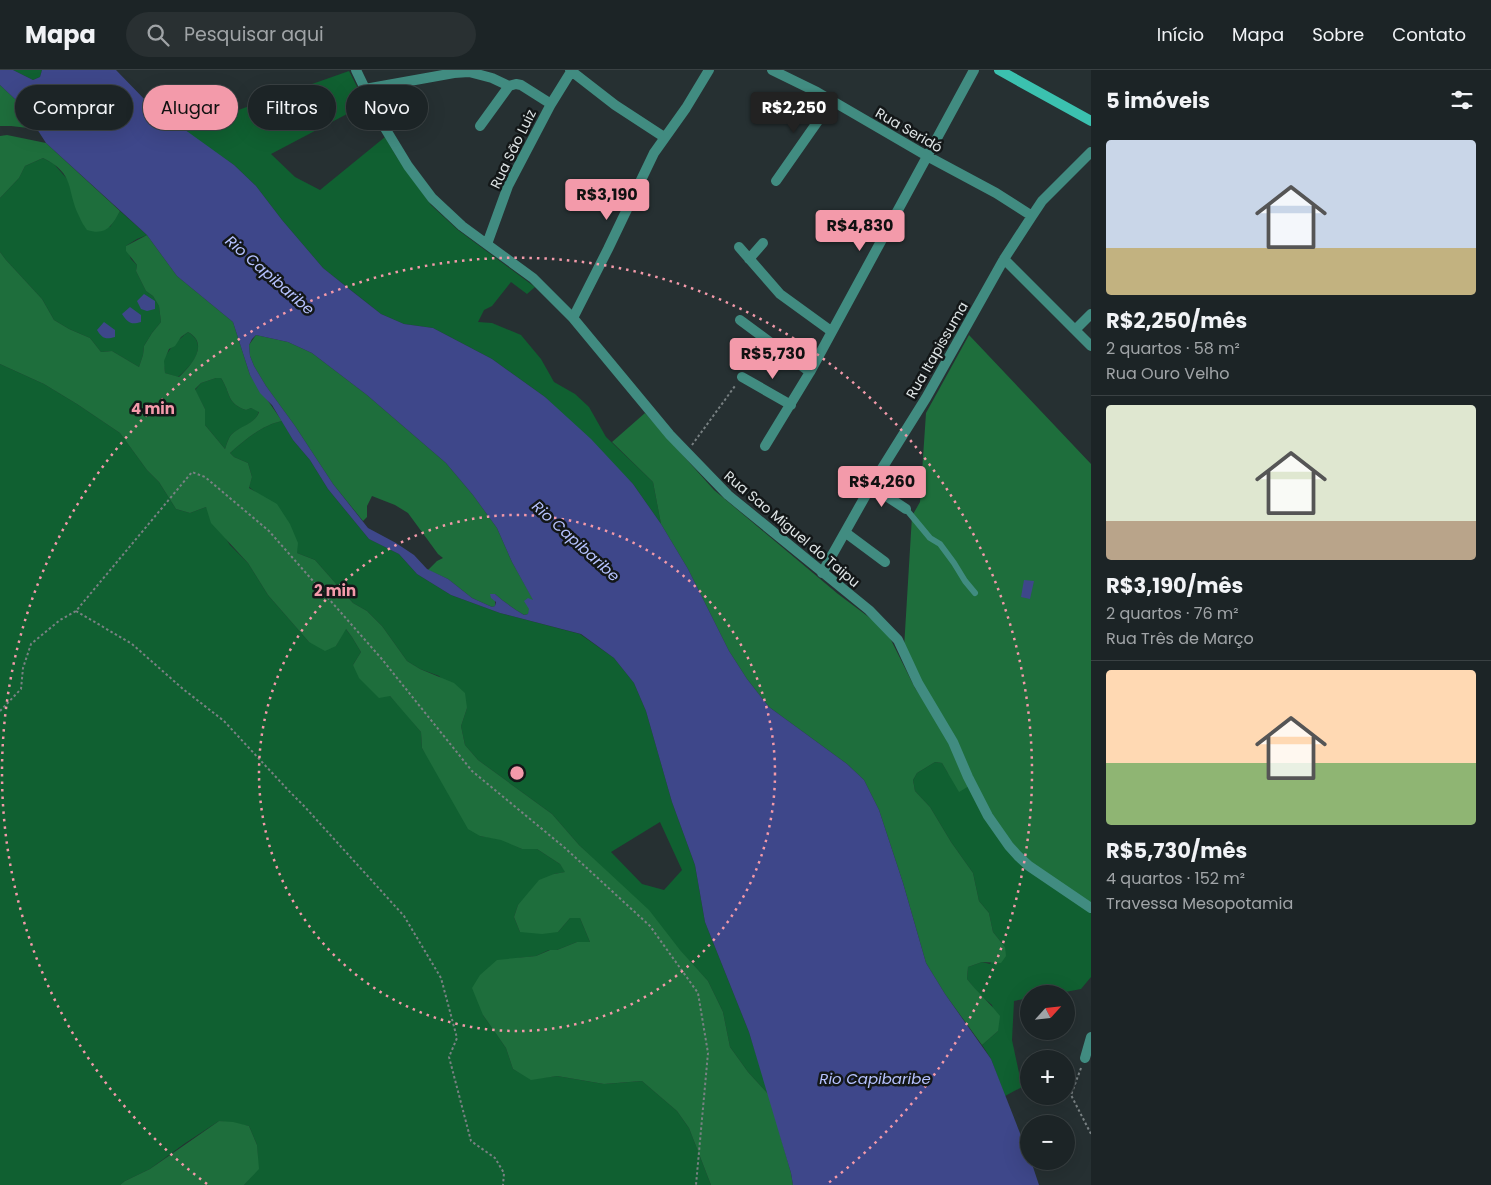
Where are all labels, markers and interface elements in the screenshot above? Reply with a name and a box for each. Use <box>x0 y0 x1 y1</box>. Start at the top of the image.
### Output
search box <box>126 12 476 57</box>
text: Mapa <box>25 18 96 51</box>
icon: search <box>144 21 172 49</box>
text: Pesquisar aqui <box>184 21 324 48</box>
text: Início <box>1157 22 1204 47</box>
text: Mapa <box>1232 22 1284 47</box>
text: Sobre <box>1312 22 1364 47</box>
text: Contato <box>1392 22 1466 47</box>
chip: Comprar <box>15 85 133 130</box>
chip: Alugar <box>143 85 238 130</box>
chip: Filtros <box>248 85 336 130</box>
chip: Novo <box>346 85 428 130</box>
text: 5 imóveis <box>1106 86 1210 115</box>
icon: filters <box>1448 86 1476 114</box>
pin: R$2,250 <box>748 92 840 134</box>
text: R$2,250 <box>762 96 826 119</box>
street label: Rua Seridó <box>872 103 946 157</box>
street label: Rua São Luiz <box>485 106 541 192</box>
icon: home <box>1246 172 1336 262</box>
pin: R$3,190 <box>561 178 653 221</box>
text: R$3,190 <box>576 183 638 206</box>
pin: R$4,830 <box>814 210 906 252</box>
text: R$4,830 <box>827 214 893 237</box>
water label: Rio Capibaribe <box>221 231 319 319</box>
street label: Rua Itapissuma <box>901 298 973 402</box>
text: R$2,250/mês <box>1106 306 1247 335</box>
text: 2 quartos · 58 m² <box>1106 337 1240 360</box>
pin: R$5,730 <box>727 338 819 380</box>
text: R$5,730 <box>741 342 805 365</box>
text: Rua Ouro Velho <box>1106 362 1230 385</box>
text: 4 min <box>131 398 175 419</box>
icon: home <box>1246 438 1336 528</box>
street label: Rua Sao Miguel do Taipu <box>720 466 864 592</box>
pin: R$4,260 <box>836 466 928 508</box>
text: R$4,260 <box>849 470 915 493</box>
water label: Rio Capibaribe <box>528 496 624 586</box>
text: R$3,190/mês <box>1106 571 1243 600</box>
text: 2 min <box>314 580 356 601</box>
text: 2 quartos · 76 m² <box>1106 602 1239 625</box>
text: Rua Três de Março <box>1106 627 1254 650</box>
icon: home <box>1246 703 1336 793</box>
centre of rings <box>508 764 526 782</box>
text: R$5,730/mês <box>1106 836 1247 865</box>
text: 4 quartos · 152 m² <box>1106 867 1245 890</box>
text: Travessa Mesopotamia <box>1106 892 1293 915</box>
north arrow <box>1020 985 1075 1040</box>
map controls <box>1020 985 1075 1170</box>
button: + <box>1020 1050 1075 1105</box>
water label: Rio Capibaribe <box>819 1068 931 1089</box>
button: − <box>1020 1115 1075 1170</box>

